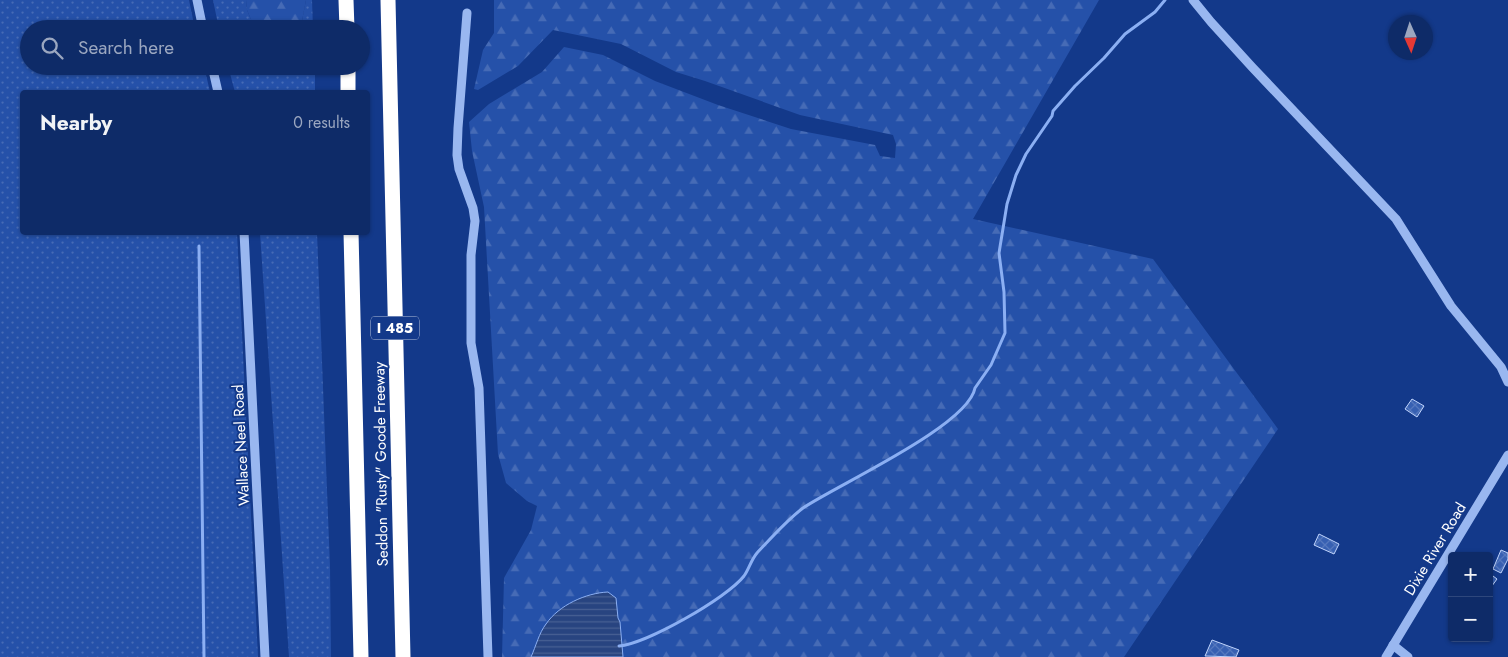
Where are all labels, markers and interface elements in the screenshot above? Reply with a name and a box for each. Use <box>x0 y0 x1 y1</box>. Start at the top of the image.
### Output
north arrow <box>1388 15 1433 60</box>
search box <box>20 20 370 75</box>
icon: search <box>38 34 66 62</box>
text: Search here <box>78 34 174 61</box>
text: Nearby <box>40 108 112 138</box>
text: 0 results <box>293 111 350 134</box>
road number: I 485 <box>371 316 419 339</box>
street label: Seddon "Rusty" Goode Freeway <box>368 361 394 567</box>
street label: Wallace Neel Road <box>227 384 255 506</box>
street label: Dixie River Road <box>1399 498 1471 600</box>
map controls <box>1448 552 1493 642</box>
button: + <box>1448 552 1493 597</box>
button: − <box>1448 597 1493 642</box>

